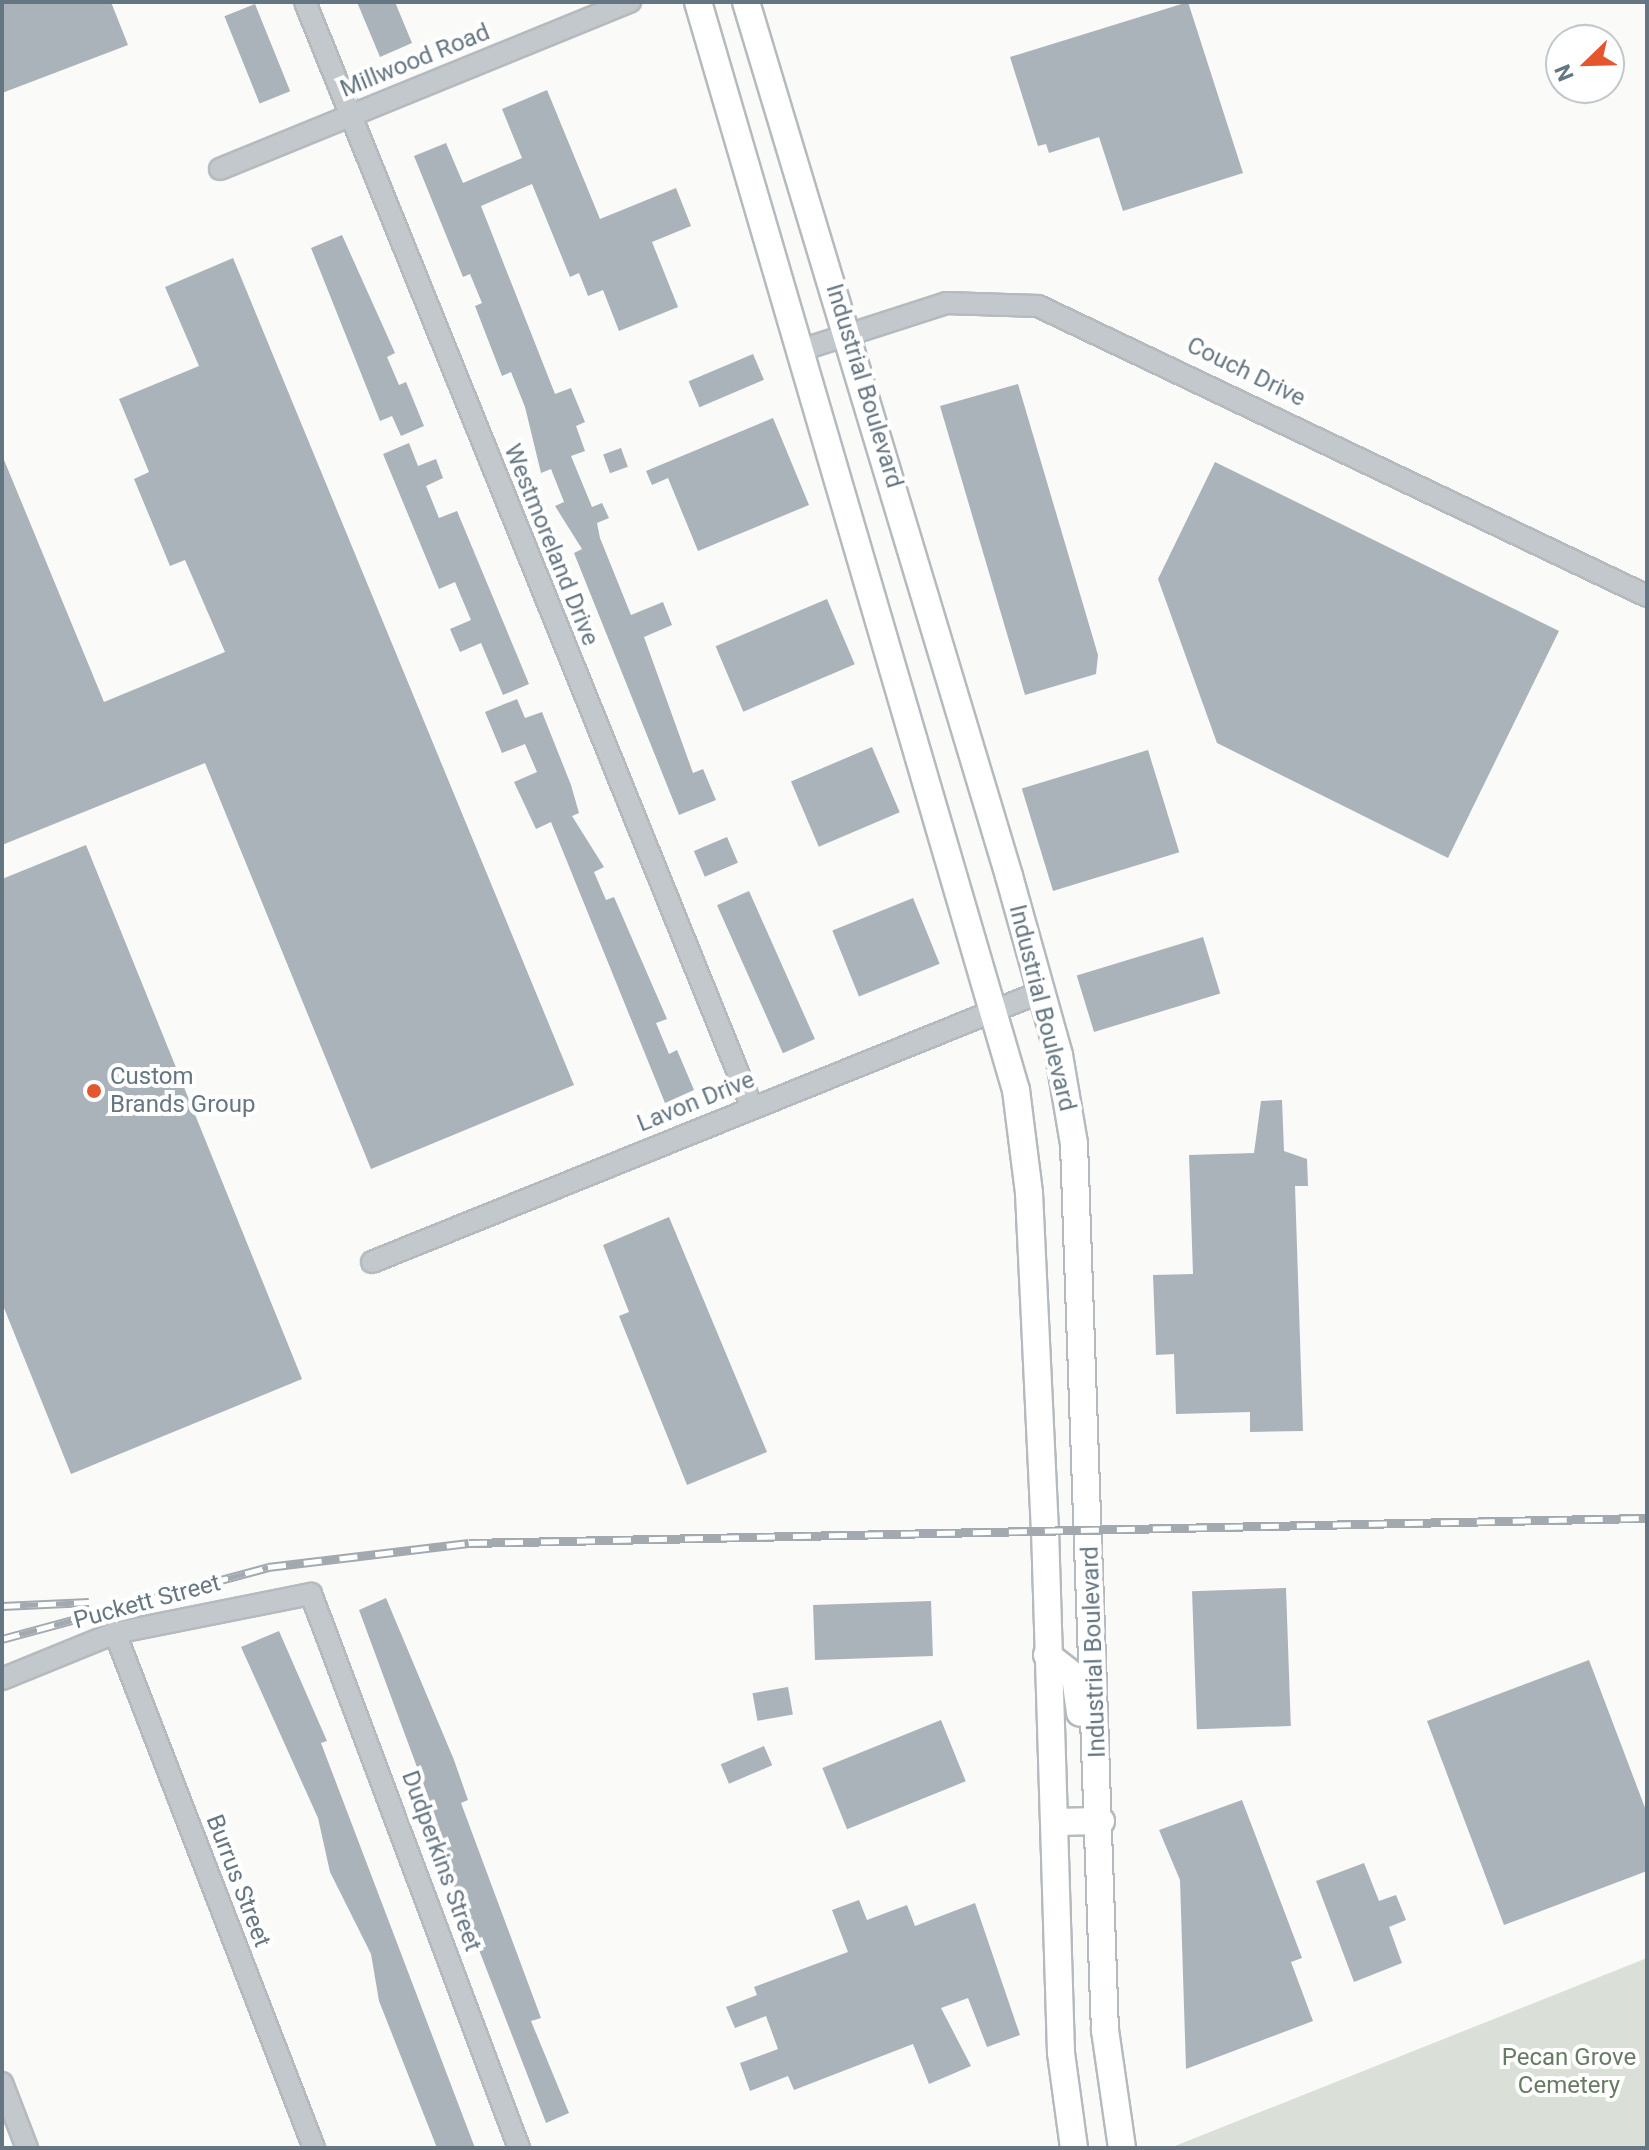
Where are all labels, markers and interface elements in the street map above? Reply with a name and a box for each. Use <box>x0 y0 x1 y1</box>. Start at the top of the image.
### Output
street label: Millwood Road <box>336 18 494 104</box>
north arrow <box>1545 24 1625 104</box>
text: N <box>1550 61 1579 85</box>
street label: Industrial Boulevard <box>819 281 909 491</box>
street label: Couch Drive <box>1182 331 1310 413</box>
street label: Westmoreland Drive <box>497 440 605 650</box>
street label: Industrial Boulevard <box>1002 902 1082 1114</box>
place label: Custom Brands Group <box>110 1063 255 1119</box>
street label: Lavon Drive <box>633 1065 759 1139</box>
marker: Custom Brands Group <box>85 1082 103 1100</box>
street label: Industrial Boulevard <box>1076 1546 1112 1758</box>
street label: Puckett Street <box>71 1569 223 1635</box>
street label: Dudperkins Street <box>395 1767 487 1955</box>
street label: Burrus Street <box>200 1811 276 1951</box>
park label: Pecan Grove Cemetery <box>1502 2044 1636 2100</box>

